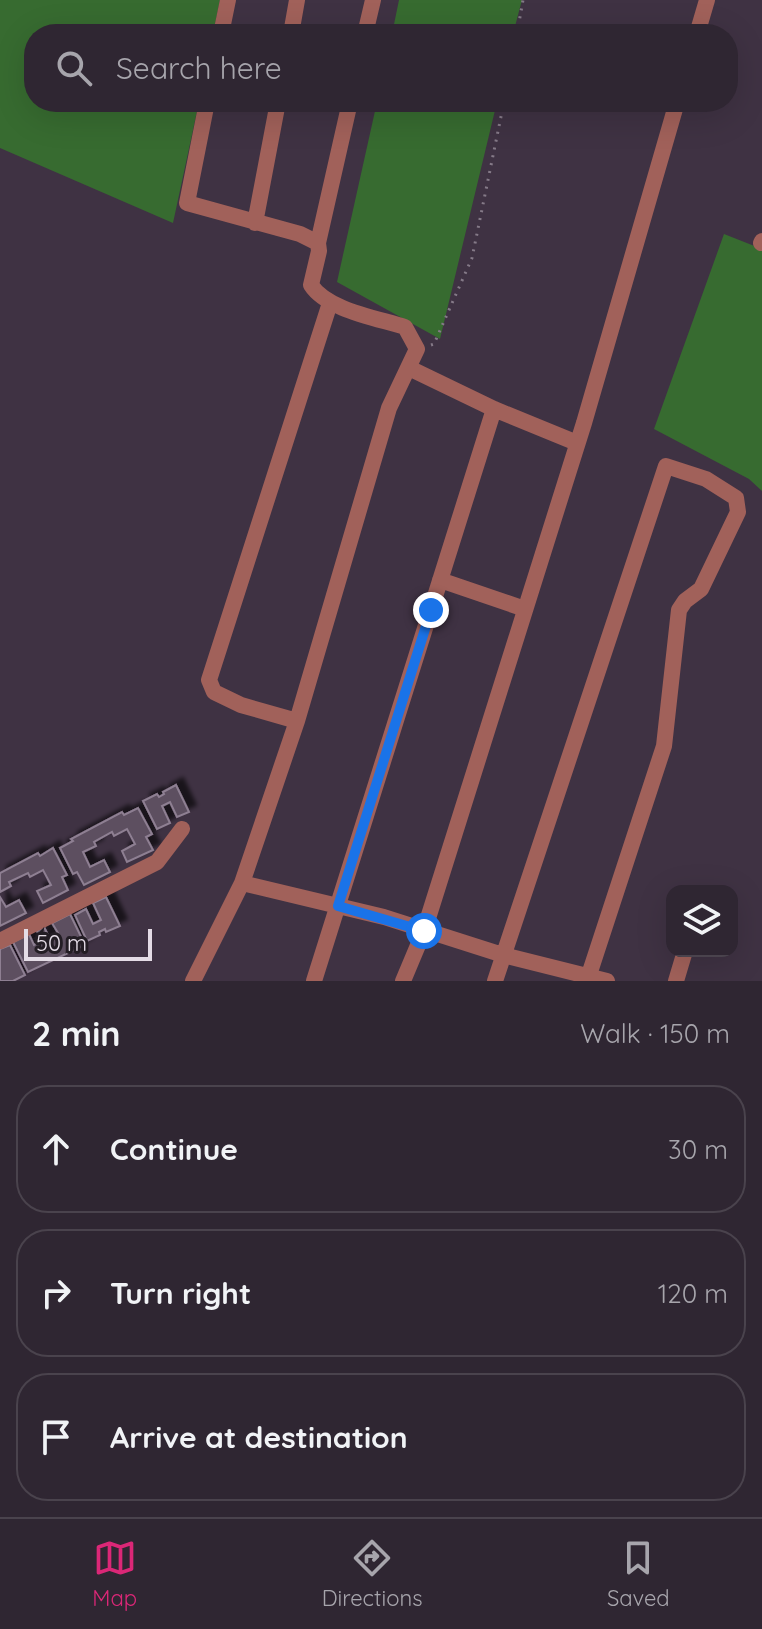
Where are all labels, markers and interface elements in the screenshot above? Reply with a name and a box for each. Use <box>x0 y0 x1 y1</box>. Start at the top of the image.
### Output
search box <box>24 24 738 112</box>
icon: search <box>52 46 96 90</box>
text: Search here <box>116 49 282 87</box>
route end <box>413 592 449 628</box>
map controls <box>666 885 738 957</box>
button: layers <box>666 885 738 957</box>
route start <box>406 913 442 949</box>
scale bar <box>24 925 152 961</box>
text: 50 m <box>36 929 87 957</box>
text: 2 min <box>32 1012 121 1055</box>
text: Walk · 150 m <box>580 1017 730 1050</box>
icon: ahead <box>34 1127 78 1171</box>
text: Continue <box>110 1130 238 1168</box>
text: 30 m <box>668 1133 728 1166</box>
icon: right <box>34 1271 78 1315</box>
text: Turn right <box>110 1274 251 1312</box>
text: 120 m <box>658 1277 728 1310</box>
icon: arrive <box>34 1415 78 1459</box>
text: Arrive at destination <box>110 1418 408 1456</box>
tab: Map <box>92 1536 137 1612</box>
tab: Directions <box>322 1536 422 1612</box>
tab: Saved <box>607 1536 670 1612</box>

